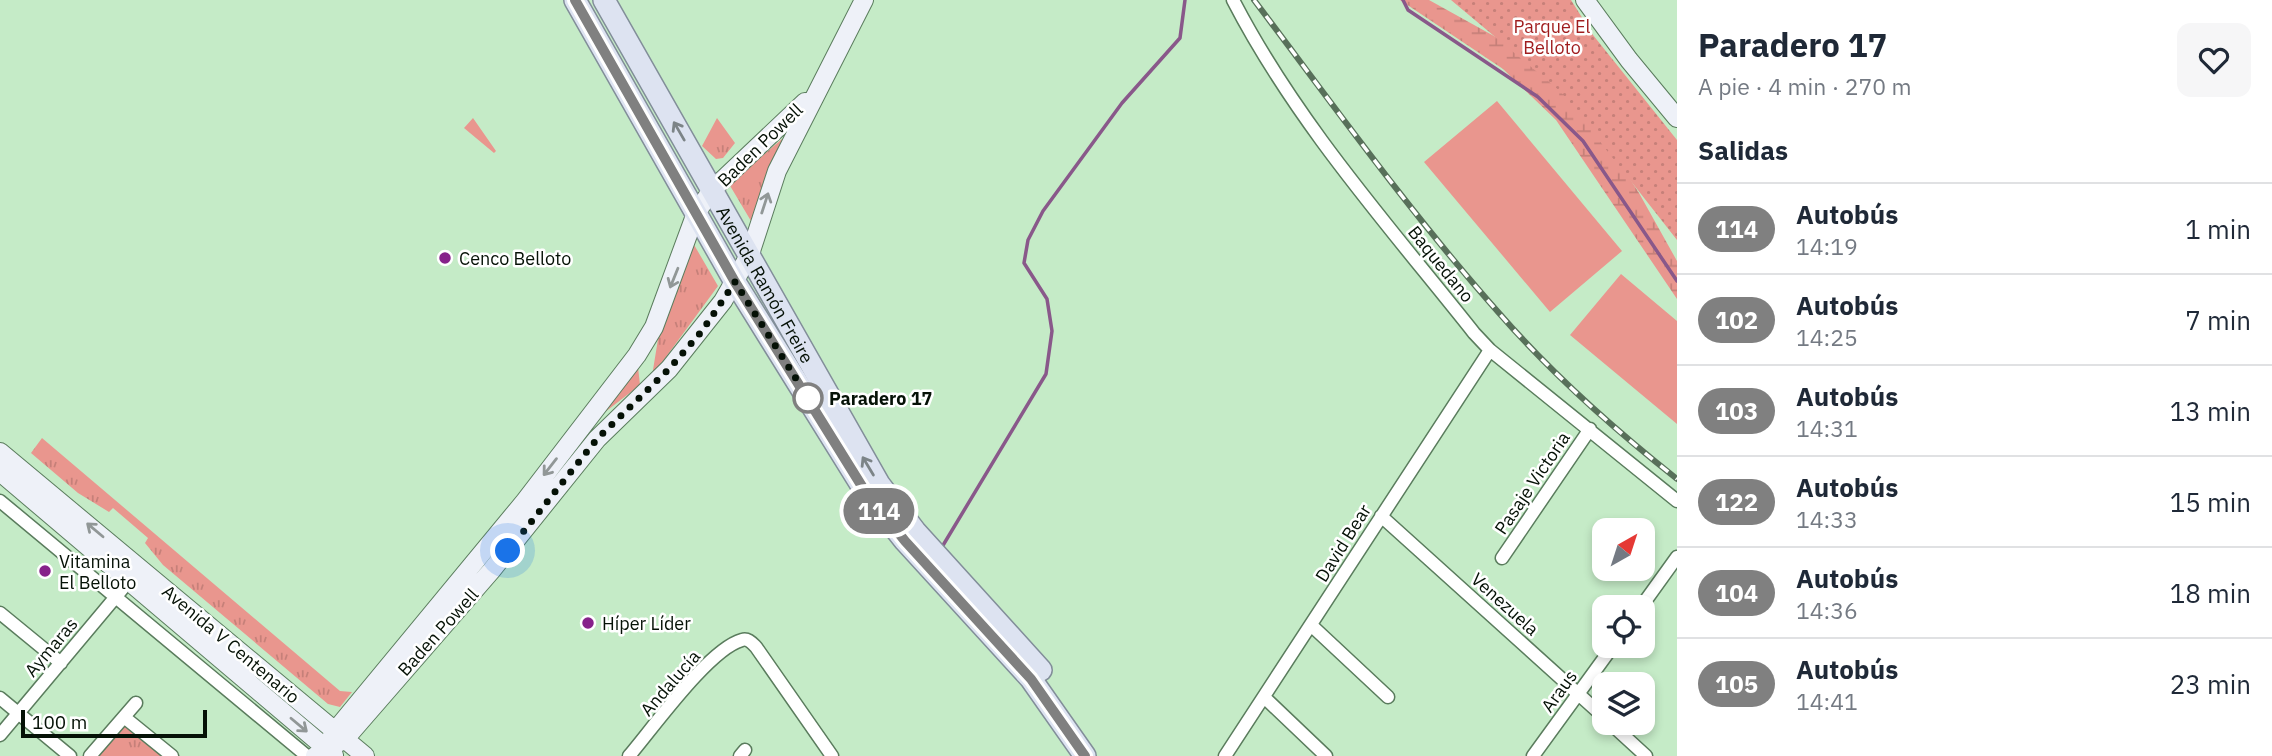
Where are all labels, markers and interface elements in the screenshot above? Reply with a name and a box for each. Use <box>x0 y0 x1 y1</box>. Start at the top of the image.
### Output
park label: Parque El Belloto <box>1513 15 1591 59</box>
text: Paradero 17 <box>1698 23 1887 66</box>
button: heart <box>2177 23 2251 97</box>
text: A pie · 4 min · 270 m <box>1698 71 1912 101</box>
street label: Baden Powell <box>712 98 808 191</box>
one-way arrow <box>671 121 685 141</box>
text: Salidas <box>1698 133 1788 167</box>
one-way arrow <box>760 192 773 214</box>
text: Autobús <box>1796 197 1898 231</box>
street label: Avenida Ramón Freire <box>712 202 819 367</box>
text: 1 min <box>2185 212 2251 246</box>
text: 114 <box>1715 213 1758 245</box>
street label: Baquedano <box>1403 221 1479 307</box>
text: 14:19 <box>1796 231 1858 261</box>
place label: Cenco Belloto <box>459 247 571 270</box>
marker: Cenco Belloto <box>437 250 453 266</box>
one-way arrow <box>666 266 679 288</box>
text: Autobús <box>1796 288 1898 322</box>
text: 7 min <box>2185 303 2251 337</box>
text: 102 <box>1715 304 1758 336</box>
text: 14:25 <box>1796 322 1858 352</box>
text: Autobús <box>1796 379 1898 413</box>
marker: Paradero 17 <box>793 383 823 413</box>
place label: Paradero 17 <box>829 387 932 410</box>
text: 13 min <box>2170 394 2251 428</box>
text: 103 <box>1715 395 1758 427</box>
text: 14:31 <box>1796 413 1858 443</box>
street label: Pasaje Victoria <box>1489 427 1575 539</box>
one-way arrow <box>861 456 875 476</box>
one-way arrow <box>543 457 558 476</box>
text: Autobús <box>1796 470 1898 504</box>
text: 15 min <box>2170 485 2251 519</box>
text: 122 <box>1715 486 1758 518</box>
line badge: 114 <box>839 488 919 534</box>
text: 114 <box>857 495 901 527</box>
street label: David Bear <box>1310 499 1376 586</box>
text: 14:33 <box>1796 504 1858 534</box>
north arrow <box>1592 518 1656 581</box>
map controls <box>1592 518 1655 735</box>
one-way arrow <box>86 523 104 538</box>
your location <box>490 533 525 568</box>
place label: Vitamina El Belloto <box>59 550 136 594</box>
text: Autobús <box>1796 561 1898 595</box>
marker: Vitamina El Belloto <box>37 563 53 579</box>
street label: Venezuela <box>1466 568 1544 641</box>
text: 18 min <box>2170 576 2251 610</box>
text: 104 <box>1715 577 1758 609</box>
street label: Avenida V Centenario <box>158 580 304 708</box>
street label: Baden Powell <box>393 583 483 681</box>
button: locate <box>1592 595 1655 658</box>
text: 14:36 <box>1796 595 1858 625</box>
place label: Híper Líder <box>602 612 691 635</box>
street label: Aymaras <box>20 613 82 681</box>
marker: Híper Líder <box>580 615 596 631</box>
street label: Andalucía <box>635 645 705 721</box>
text: Autobús <box>1796 652 1898 686</box>
street label: Araus <box>1536 665 1582 717</box>
text: 23 min <box>2170 667 2251 701</box>
text: 105 <box>1715 668 1758 700</box>
button: layers <box>1592 672 1655 735</box>
text: 14:41 <box>1796 686 1858 716</box>
scale bar <box>21 707 206 739</box>
text: 100 m <box>32 710 87 734</box>
one-way arrow <box>290 717 308 733</box>

